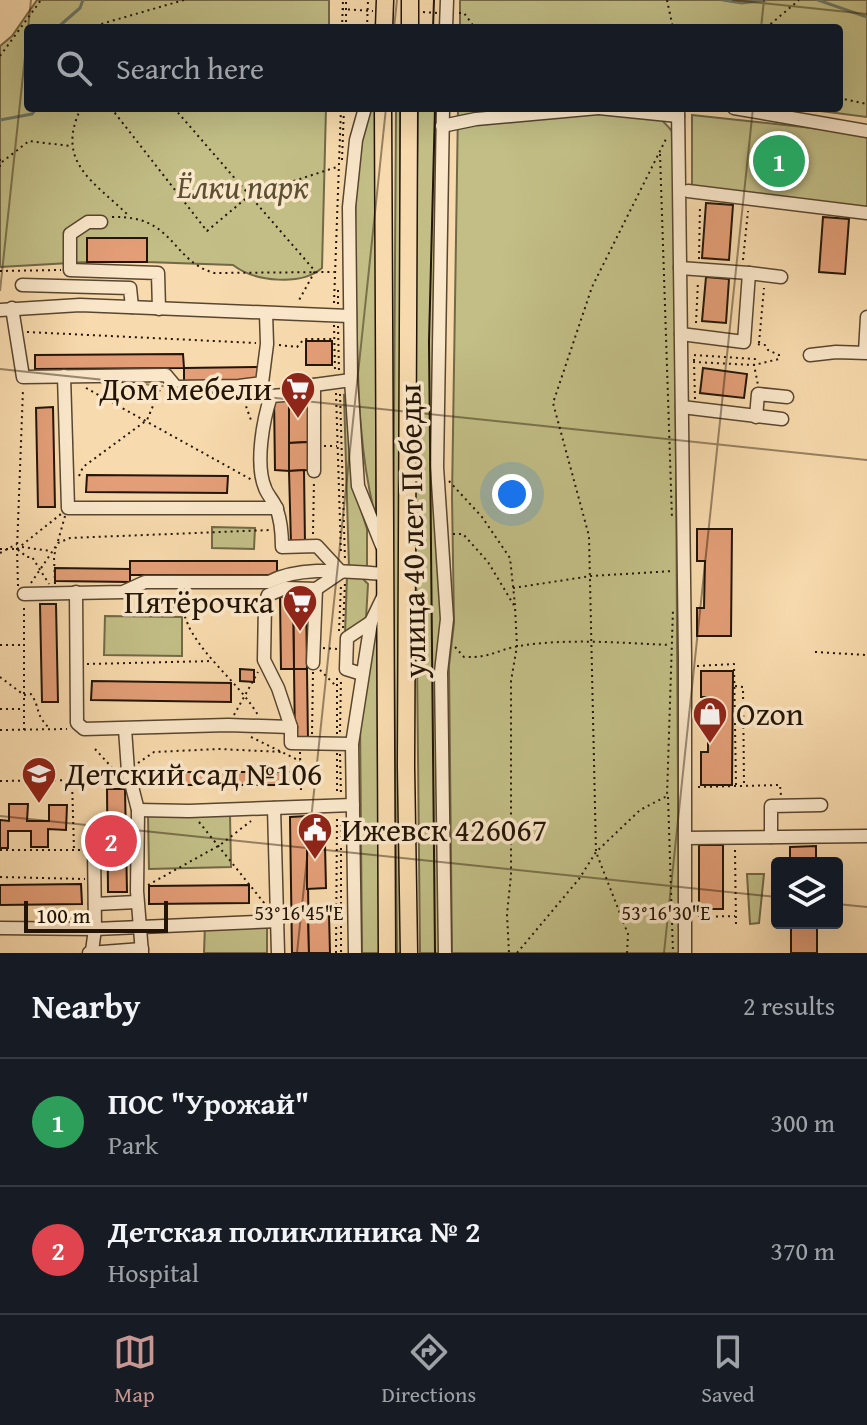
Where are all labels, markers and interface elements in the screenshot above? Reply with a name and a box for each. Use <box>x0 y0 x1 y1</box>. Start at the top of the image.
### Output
search box <box>24 24 843 112</box>
icon: search <box>52 46 96 90</box>
text: Search here <box>116 46 264 90</box>
pin: 1 <box>753 131 805 191</box>
park label: Ёлки парк <box>176 163 309 210</box>
place label: Дом мебели <box>98 365 272 412</box>
supermarket icon: Дом мебели <box>279 370 317 420</box>
street label: улица 40 лет Победы <box>385 383 438 680</box>
your location <box>492 474 532 514</box>
place label: Пятёрочка <box>124 578 275 625</box>
supermarket icon: Пятёрочка <box>281 583 319 633</box>
place label: Ozon <box>736 690 804 737</box>
shop icon: Ozon <box>691 695 729 745</box>
place label: Детский сад №106 <box>64 750 322 797</box>
school or university icon: Детский сад №106 <box>20 755 58 805</box>
place label: Ижевск 426067 <box>341 806 547 853</box>
pin: 2 <box>85 811 137 871</box>
public building icon: Ижевск 426067 <box>296 811 334 861</box>
map controls <box>771 857 843 929</box>
button: layers <box>771 857 843 929</box>
scale bar <box>24 897 168 933</box>
text: 53°16'45"E <box>255 898 343 927</box>
text: 53°16'30"E <box>622 898 710 927</box>
text: 100 m <box>36 899 91 931</box>
text: Nearby <box>32 981 141 1030</box>
text: 2 results <box>743 986 835 1025</box>
text: ПОС "Урожай" <box>108 1081 309 1125</box>
text: 1 <box>51 1103 65 1142</box>
text: 300 m <box>770 1103 835 1142</box>
text: Park <box>108 1125 158 1164</box>
text: Детская поликлиника № 2 <box>108 1209 481 1253</box>
text: 2 <box>51 1231 65 1270</box>
text: 370 m <box>770 1231 835 1270</box>
text: Hospital <box>108 1253 199 1292</box>
tab: Map <box>113 1330 157 1410</box>
tab: Directions <box>382 1330 476 1410</box>
tab: Saved <box>701 1330 754 1410</box>

